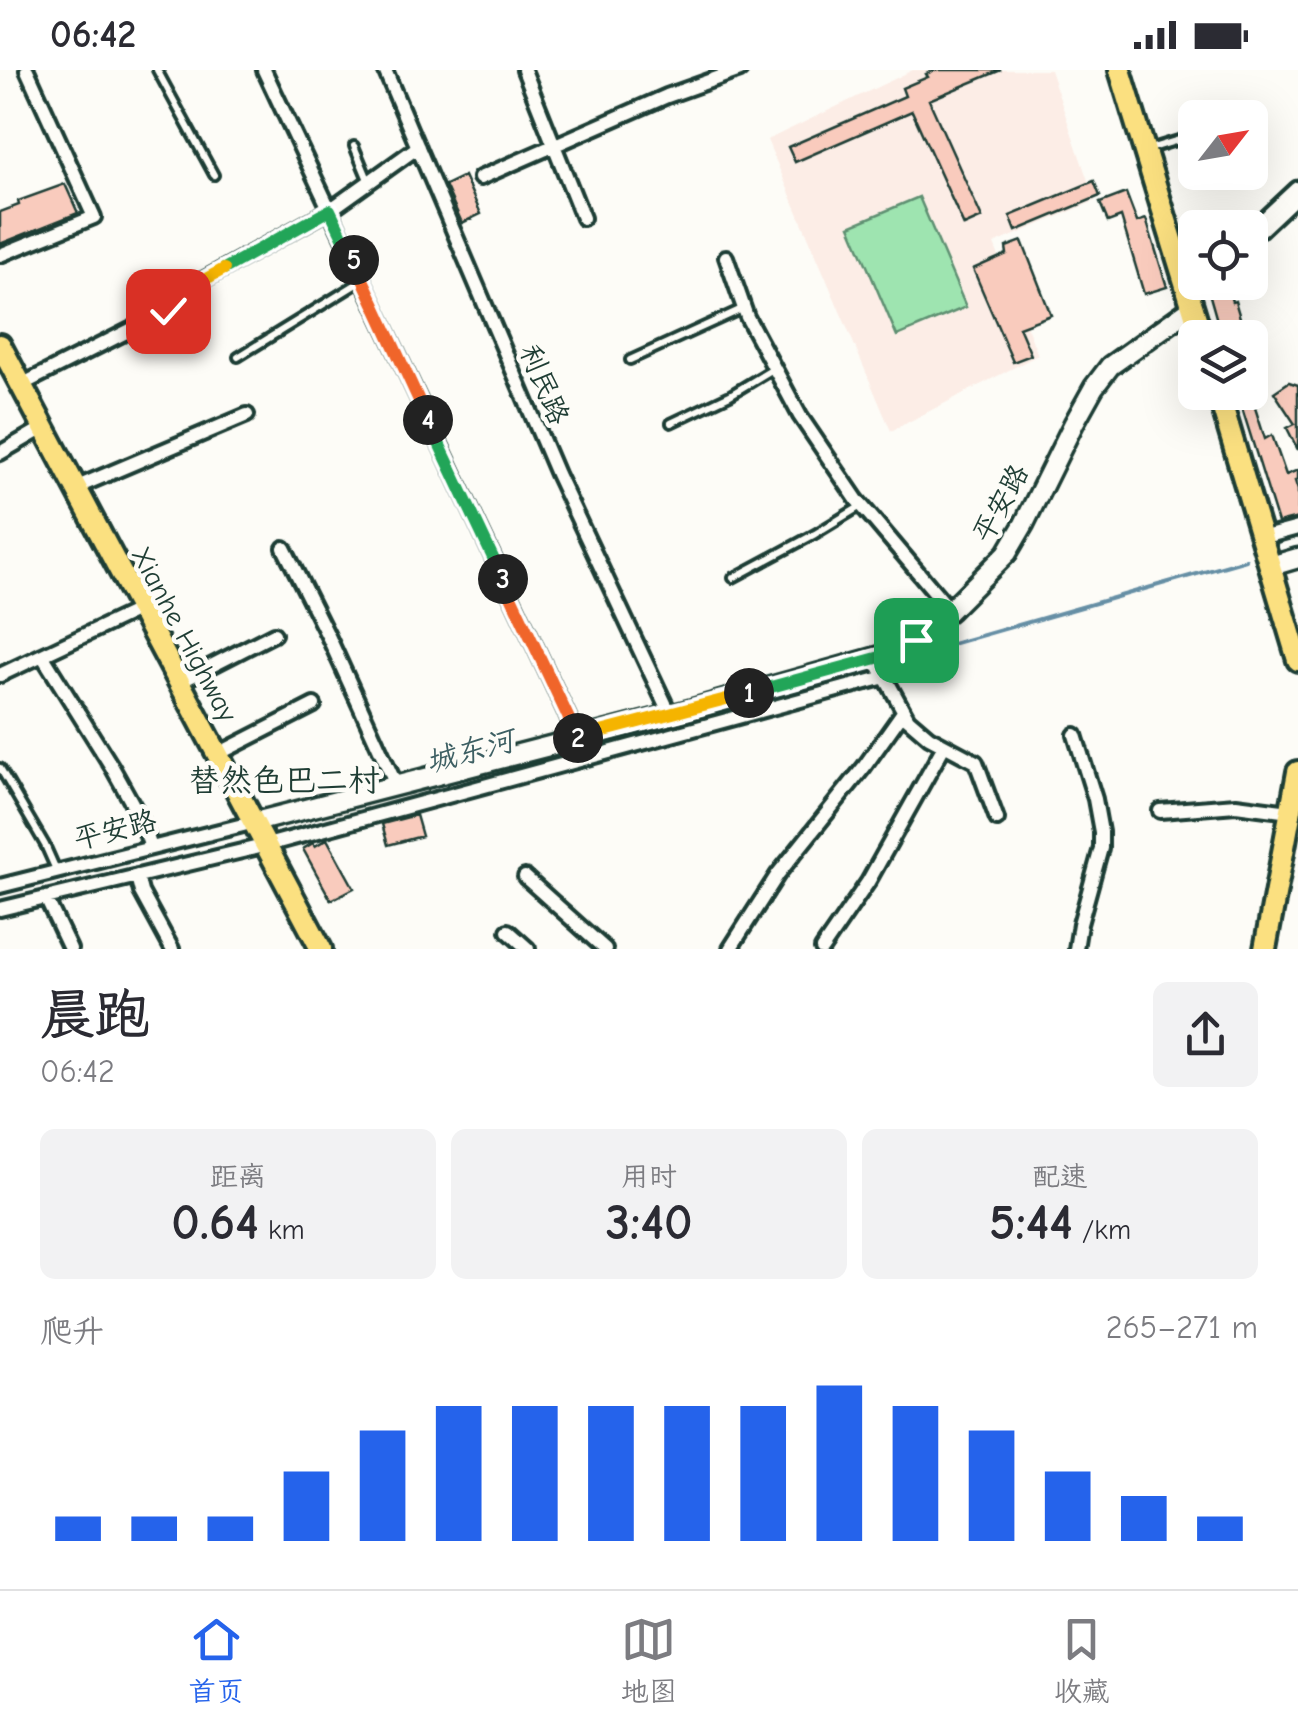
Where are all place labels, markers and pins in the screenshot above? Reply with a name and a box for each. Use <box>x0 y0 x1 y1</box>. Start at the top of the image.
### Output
pin: 5 <box>329 235 379 285</box>
pin <box>126 269 211 354</box>
pin: 4 <box>403 395 453 445</box>
pin: 3 <box>478 554 528 604</box>
pin <box>874 598 959 683</box>
pin: 1 <box>724 668 774 718</box>
pin: 2 <box>553 713 603 763</box>

